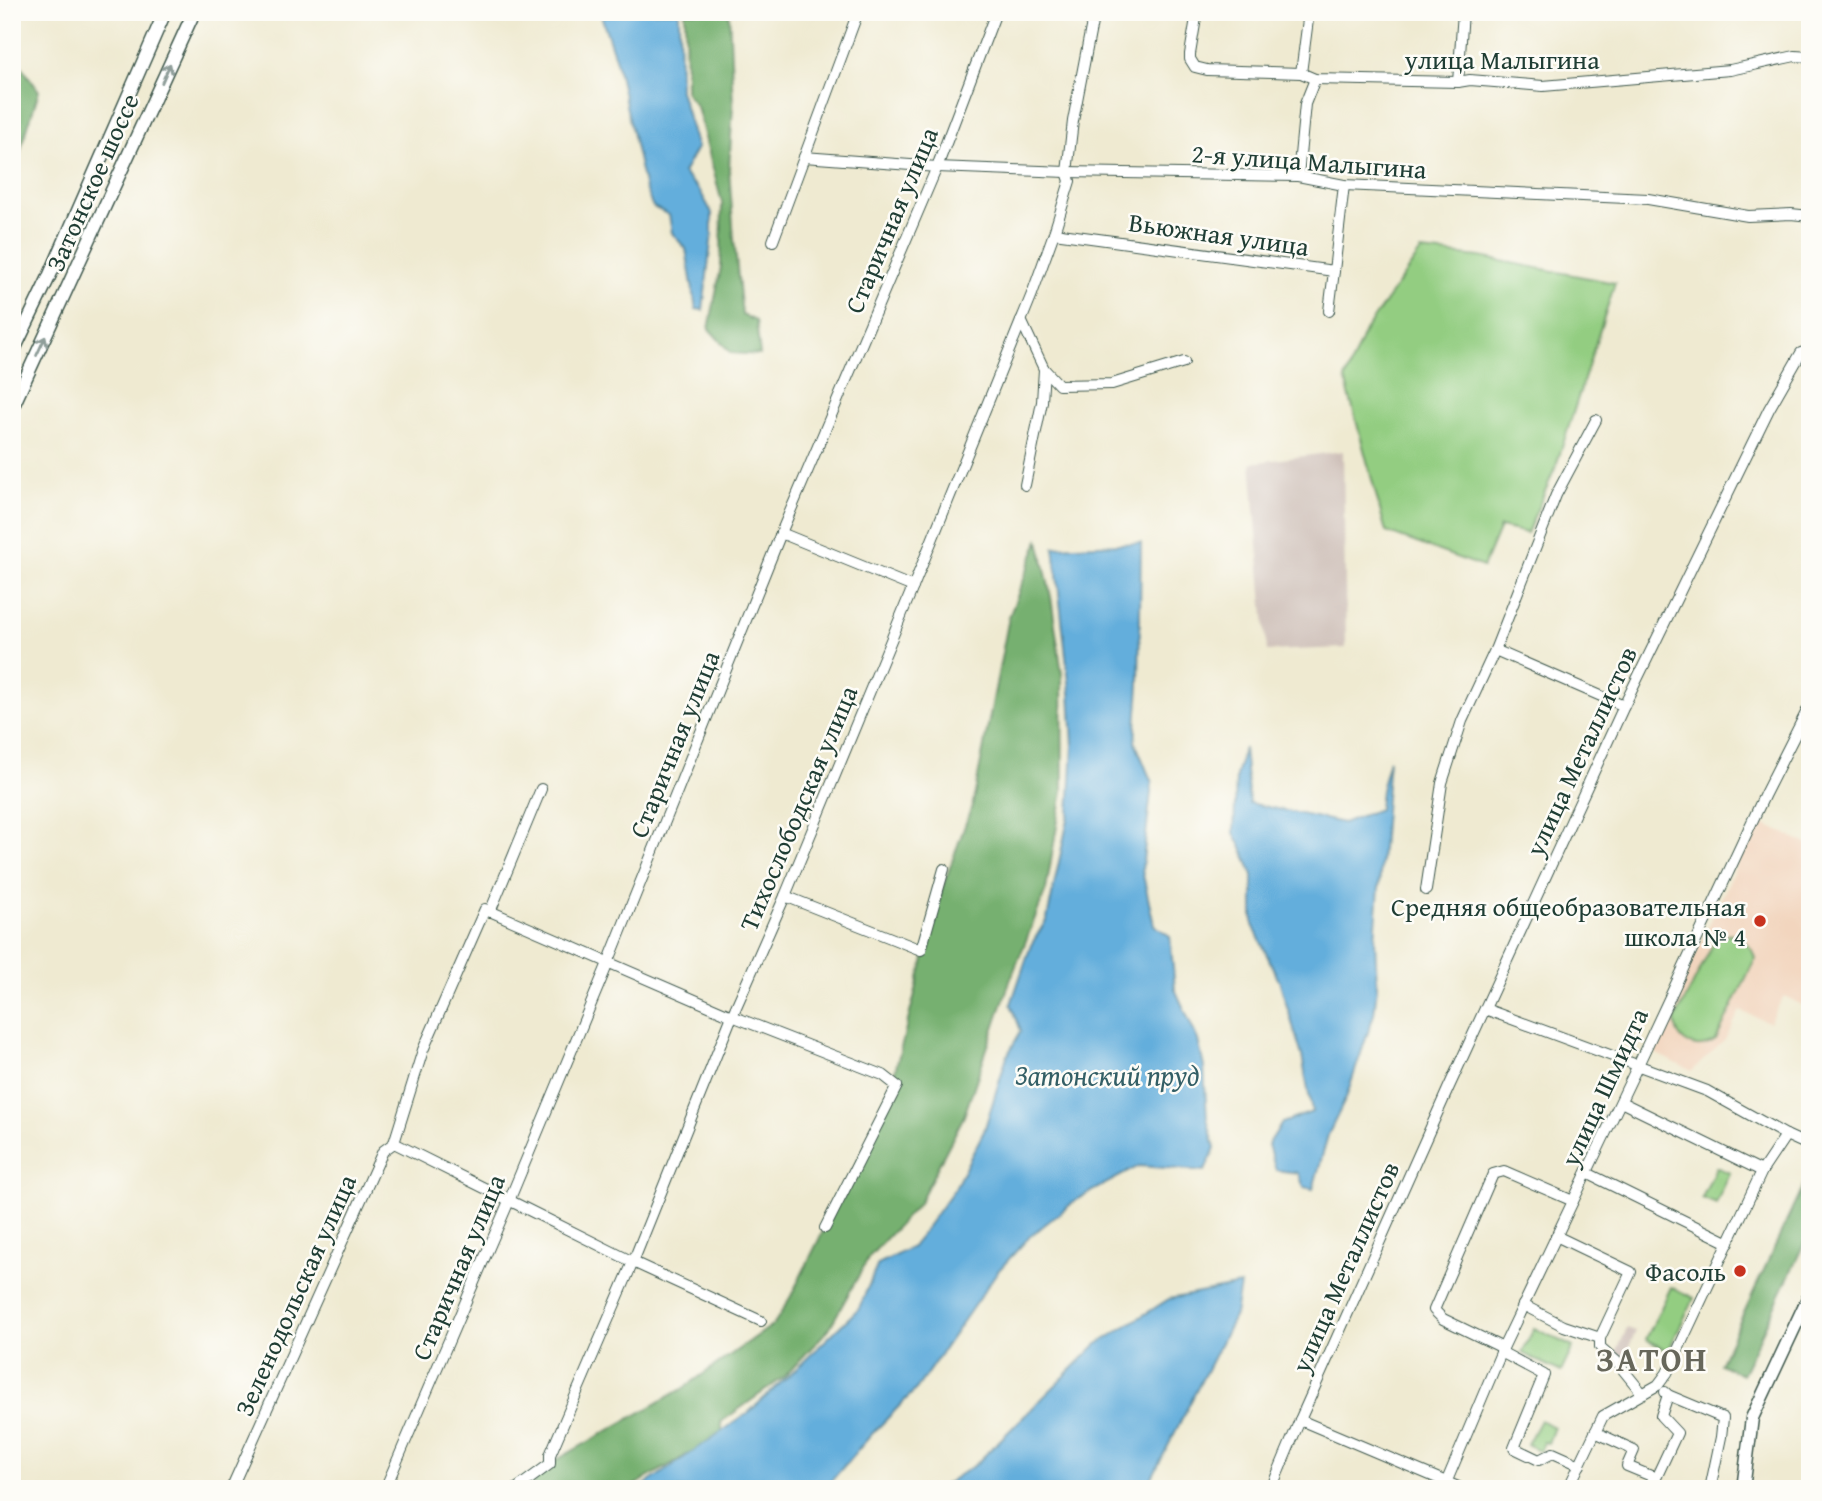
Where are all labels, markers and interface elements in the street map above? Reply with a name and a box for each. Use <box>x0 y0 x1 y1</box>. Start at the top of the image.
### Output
street label: улица Малыгина <box>1403 40 1600 79</box>
one-way arrow <box>160 62 173 84</box>
street label: Затонское шоссе <box>35 87 149 277</box>
street label: Старичная улица <box>834 120 948 319</box>
street label: 2-я улица Малыгина <box>1190 133 1428 189</box>
street label: Вьюжная улица <box>1126 202 1312 266</box>
one-way arrow <box>35 336 48 357</box>
street label: улица Металлистов <box>1515 640 1647 863</box>
street label: Старичная улица <box>619 644 730 844</box>
street label: Тихослободская улица <box>729 679 868 937</box>
place label: Средняя общеобразовательная школа № 4 <box>1391 887 1746 956</box>
marker: Средняя общеобразовательная школа № 4 <box>1752 913 1768 929</box>
street label: улица Шмидта <box>1550 1001 1658 1174</box>
water label: Затонский пруд <box>1015 1054 1199 1095</box>
street label: улица Металлистов <box>1280 1155 1409 1380</box>
street label: Зеленодольская улица <box>224 1167 366 1422</box>
street label: Старичная улица <box>401 1167 515 1366</box>
place label: Фасоль <box>1645 1252 1726 1291</box>
marker: Фасоль <box>1732 1263 1748 1279</box>
district label: ЗАТОН <box>1596 1335 1708 1383</box>

